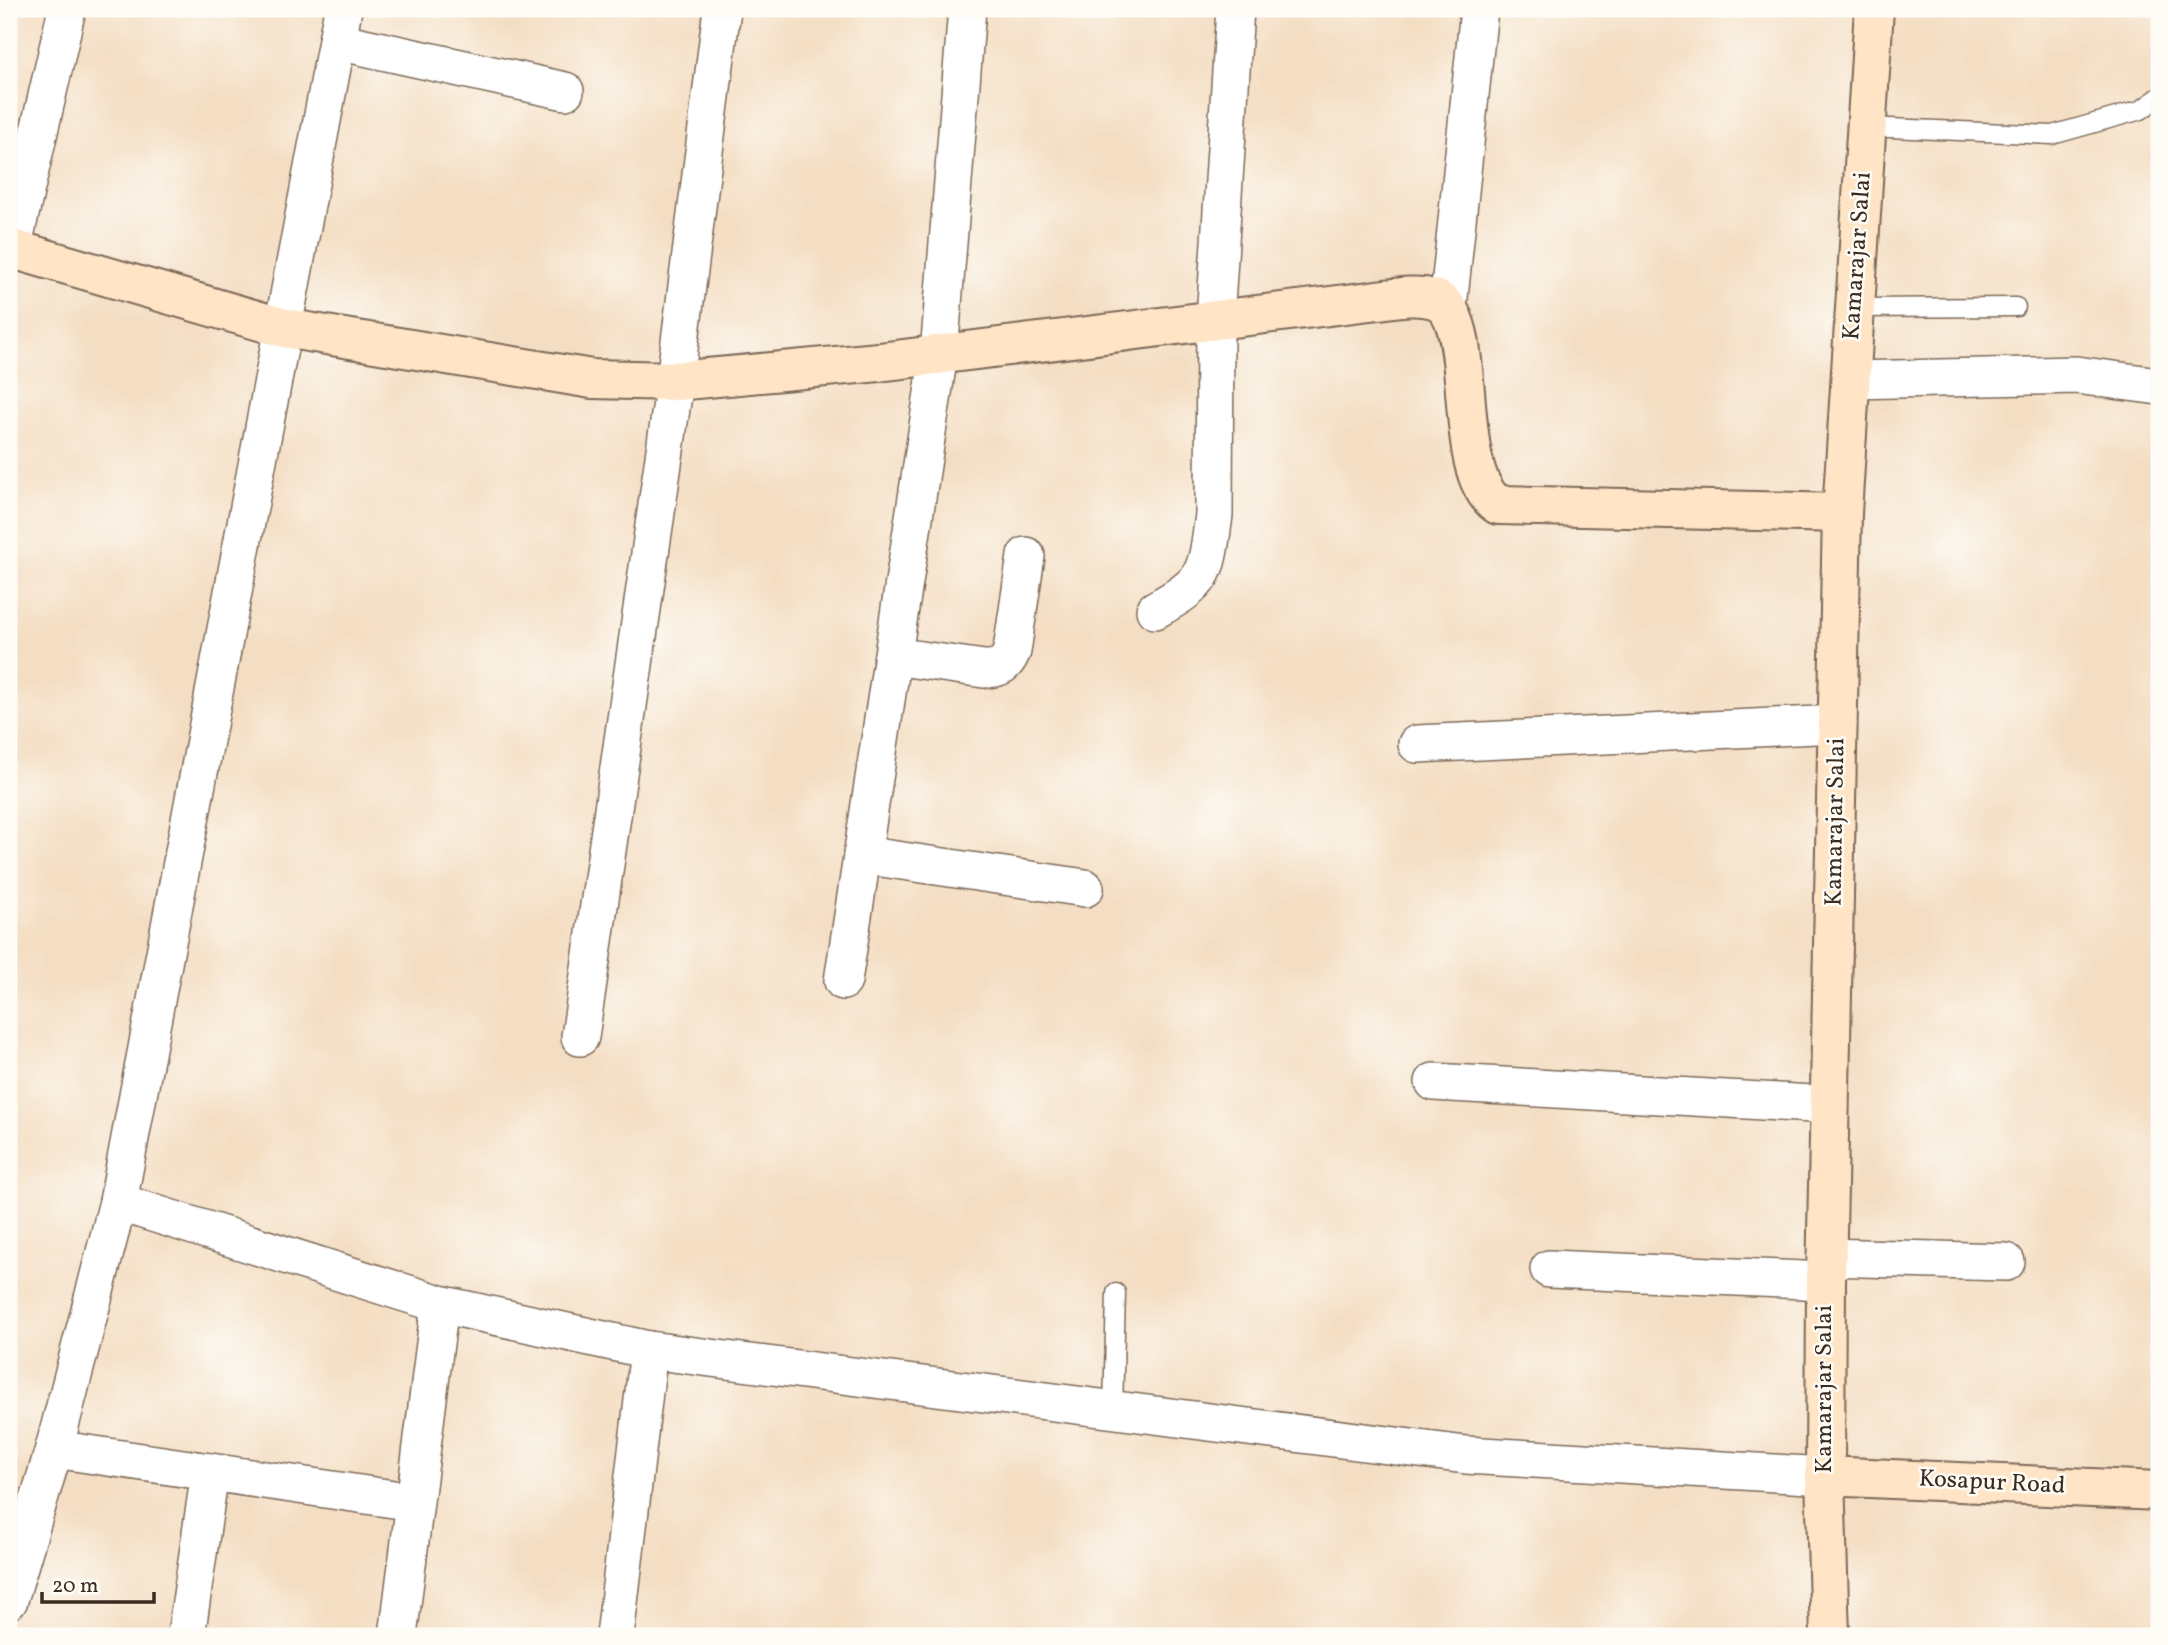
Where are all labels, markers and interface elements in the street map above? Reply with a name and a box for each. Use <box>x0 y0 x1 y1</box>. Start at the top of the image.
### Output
street label: Kamarajar Salai <box>1835 171 1881 341</box>
street label: Kamarajar Salai <box>1818 737 1854 907</box>
street label: Kamarajar Salai <box>1808 1305 1842 1473</box>
street label: Kosapur Road <box>1918 1462 2066 1504</box>
scale bar <box>42 1561 154 1605</box>
text: 20 m <box>52 1572 98 1601</box>

